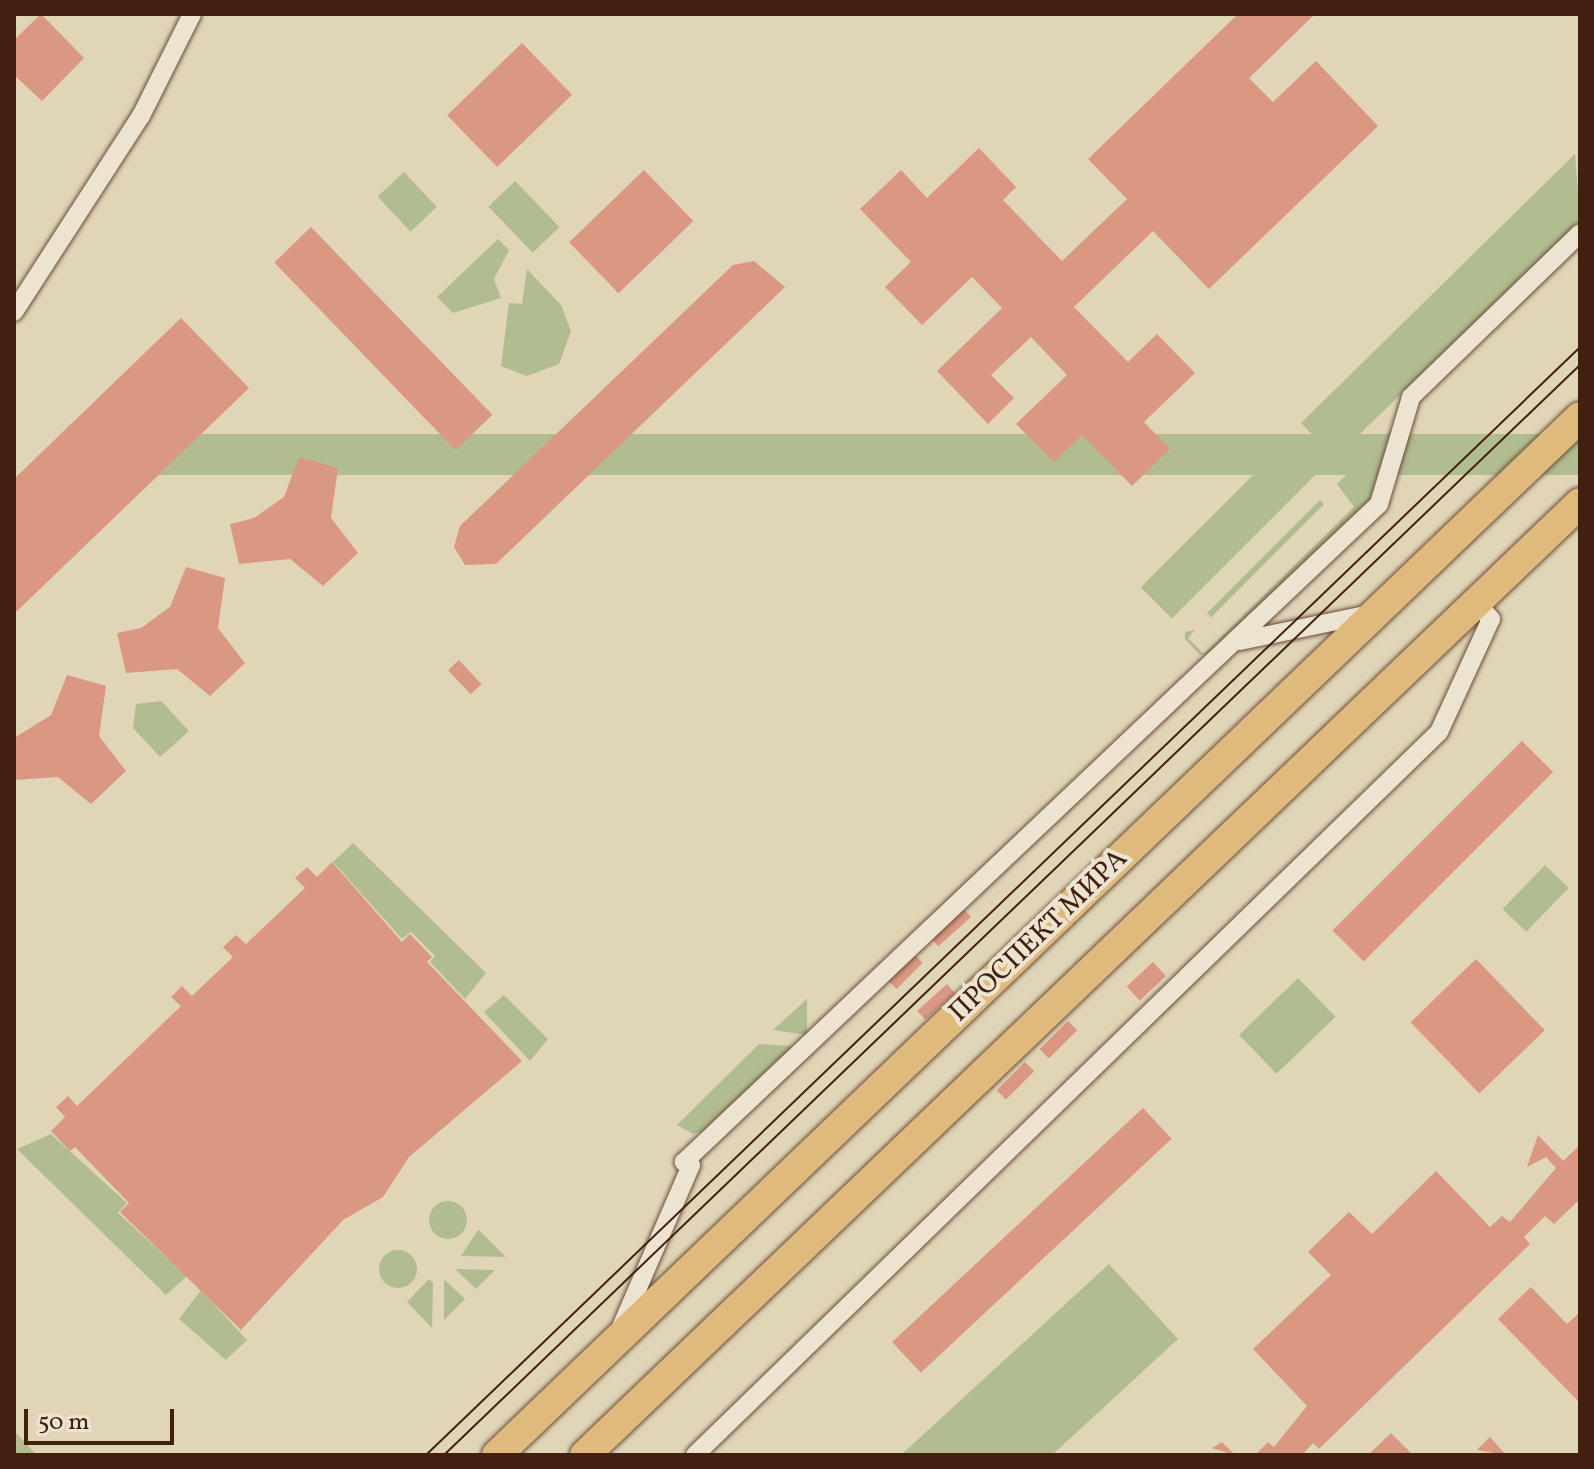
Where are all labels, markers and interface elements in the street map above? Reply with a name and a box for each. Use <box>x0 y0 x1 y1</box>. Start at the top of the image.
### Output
street label: ПРОСПЕКТ МИРА <box>943 842 1135 1030</box>
scale bar <box>28 1393 178 1443</box>
text: 50 m <box>38 1406 90 1440</box>

